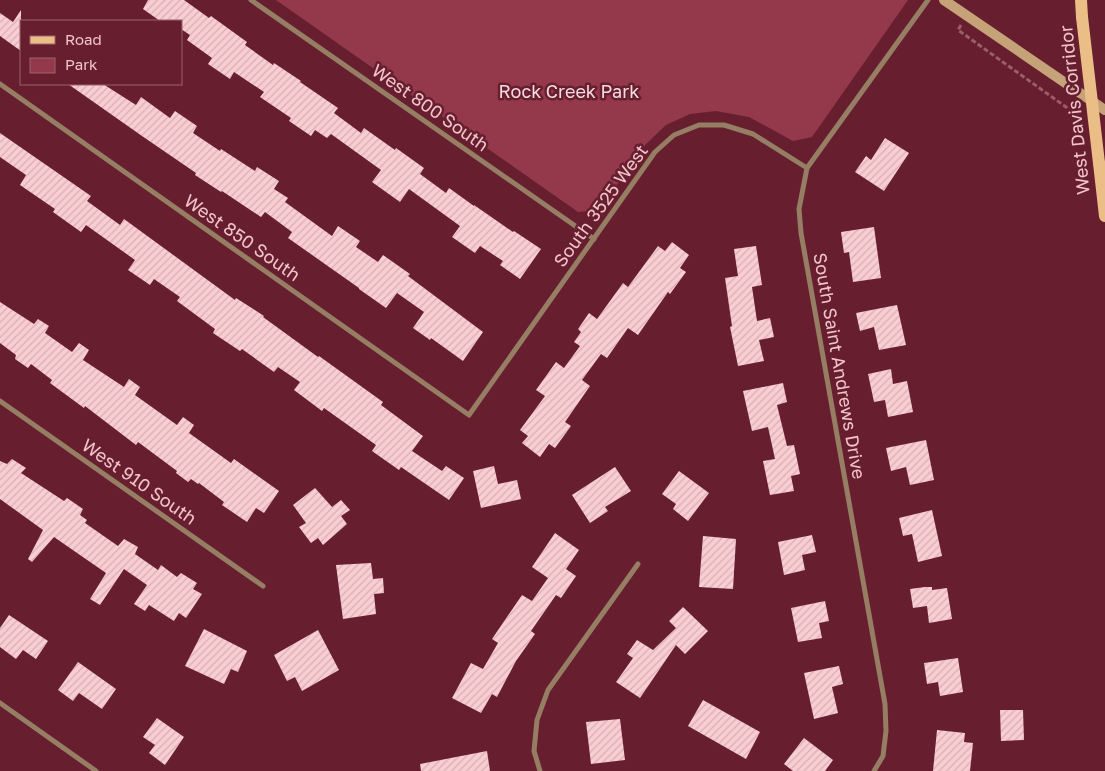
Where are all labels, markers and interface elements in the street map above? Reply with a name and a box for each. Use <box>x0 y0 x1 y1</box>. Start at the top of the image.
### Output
legend <box>20 20 182 85</box>
street label: West Davis Corridor <box>1054 24 1094 196</box>
text: Road <box>65 30 102 48</box>
text: Park <box>65 55 98 73</box>
street label: West 800 South <box>368 59 493 156</box>
park label: Rock Creek Park <box>499 80 639 102</box>
street label: South 3525 West <box>548 140 652 271</box>
street label: West 850 South <box>180 189 305 285</box>
street label: South Saint Andrews Drive <box>809 251 871 481</box>
street label: West 910 South <box>78 433 201 529</box>

